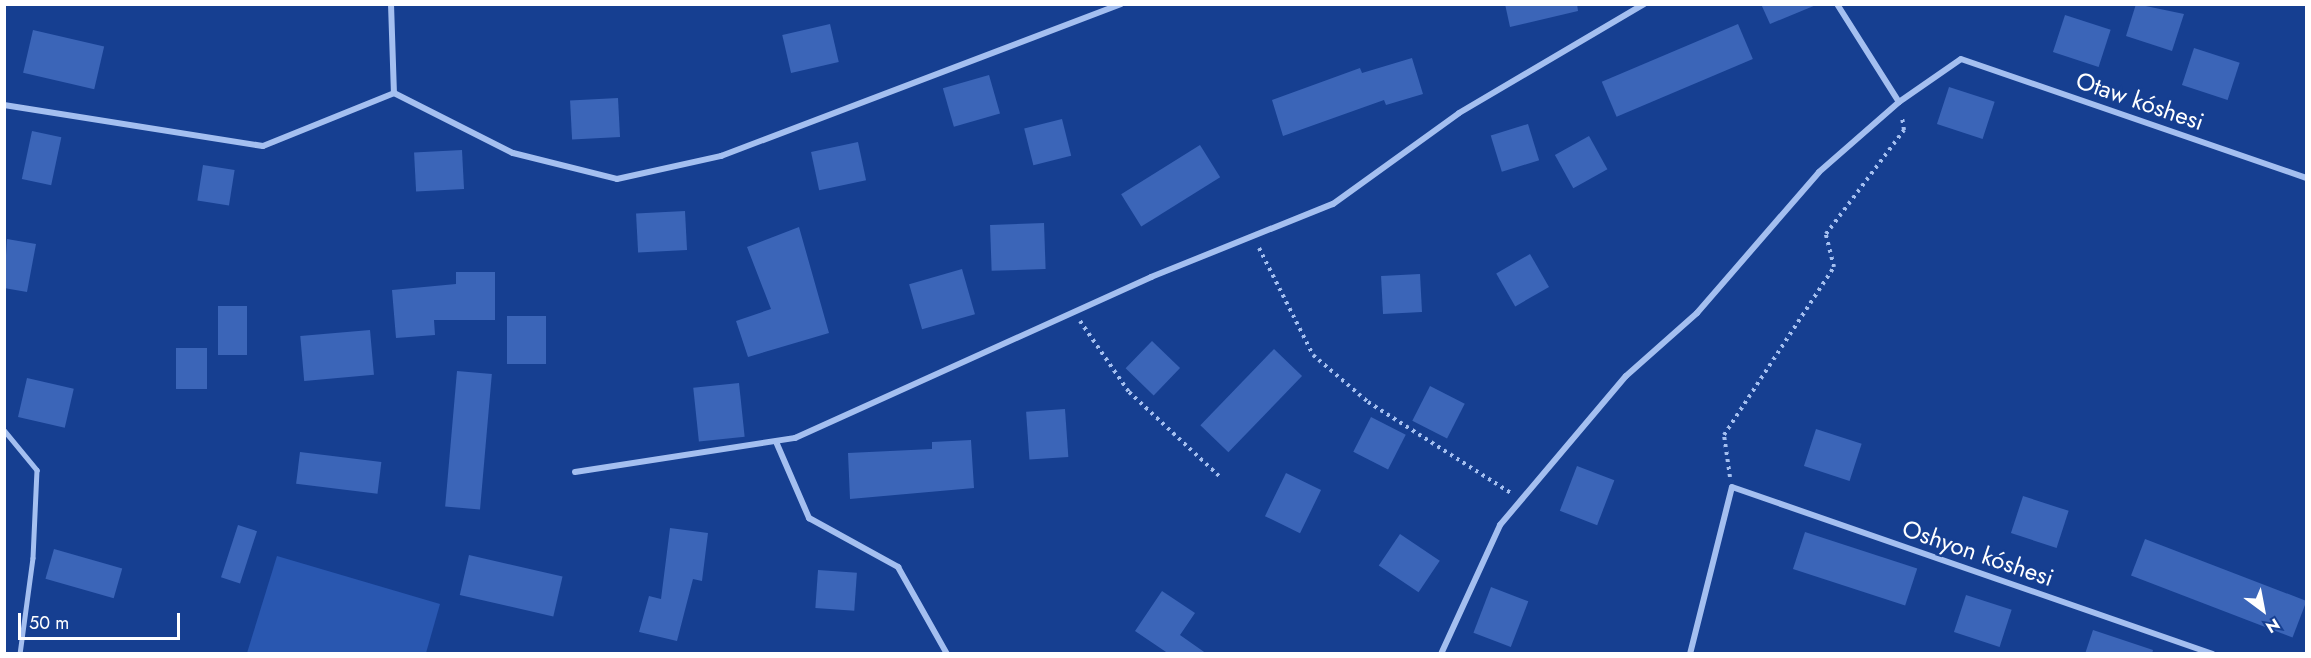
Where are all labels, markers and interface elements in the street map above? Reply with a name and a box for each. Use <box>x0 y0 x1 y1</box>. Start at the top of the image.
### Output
street label: Otaw kóshesi <box>2072 66 2208 136</box>
street label: Oshyon kóshesi <box>1899 514 2057 592</box>
north arrow <box>2233 580 2293 640</box>
scale bar <box>21 601 183 639</box>
text: 50 m <box>29 610 69 636</box>
text: N <box>2261 613 2284 639</box>

